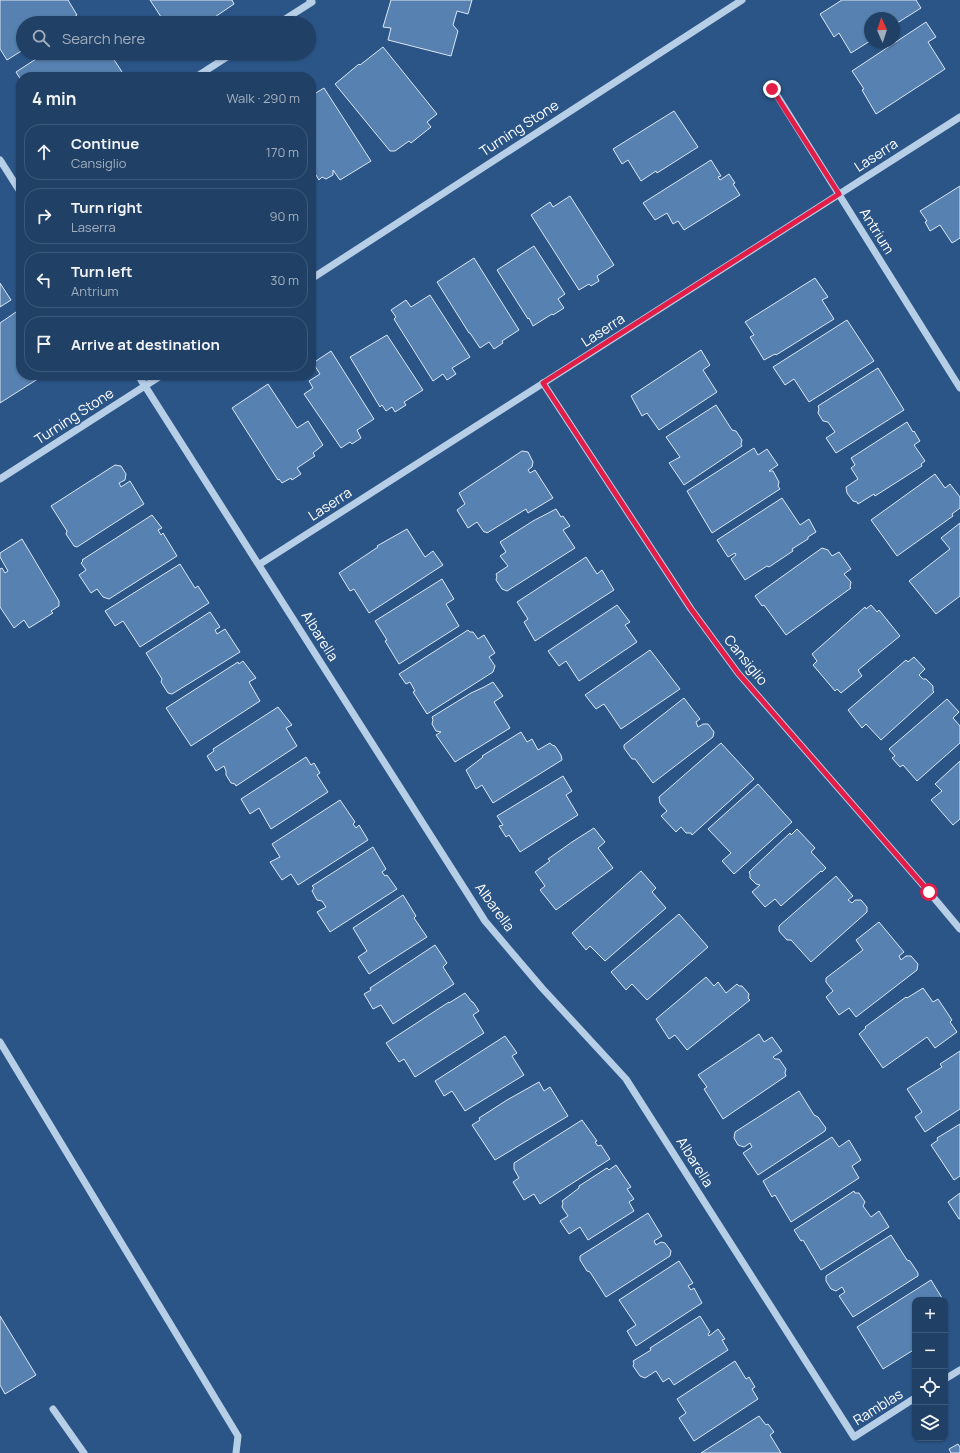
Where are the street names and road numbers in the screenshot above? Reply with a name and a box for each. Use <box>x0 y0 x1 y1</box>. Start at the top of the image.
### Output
street label: Turning Stone <box>476 95 562 160</box>
street label: Laserra <box>850 134 901 176</box>
street label: Antrium <box>856 204 899 258</box>
street label: Laserra <box>577 309 628 351</box>
street label: Turning Stone <box>31 383 117 448</box>
street label: Laserra <box>304 483 355 525</box>
street label: Albarella <box>298 607 343 664</box>
street label: Cansiglio <box>720 630 773 689</box>
street label: Albarella <box>471 879 519 935</box>
street label: Albarella <box>673 1133 718 1190</box>
street label: Ramblas <box>849 1384 906 1429</box>

